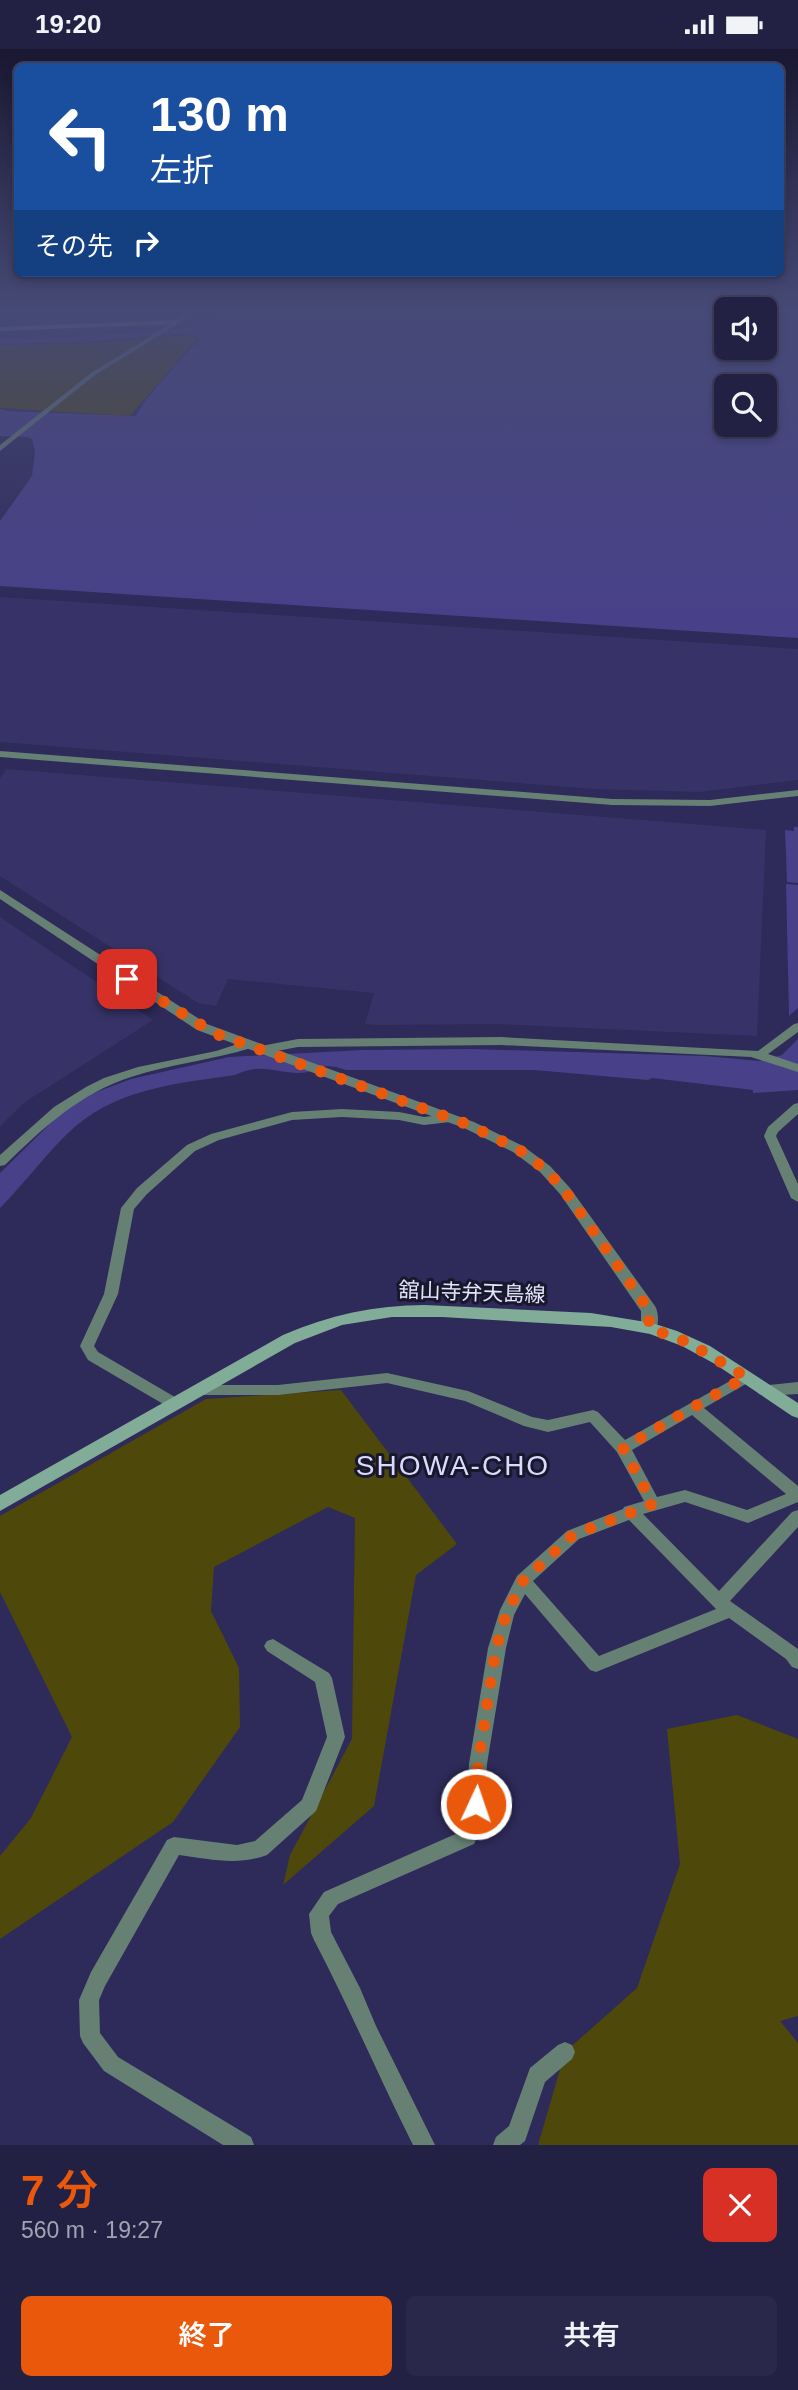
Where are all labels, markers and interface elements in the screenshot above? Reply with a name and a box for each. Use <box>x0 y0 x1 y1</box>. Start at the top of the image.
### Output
text: 19:20 <box>35 9 102 39</box>
text: 130 m <box>150 87 289 141</box>
icon: left <box>35 91 126 182</box>
text: 左折 <box>150 152 214 188</box>
icon: right <box>127 224 165 262</box>
text: その先 <box>35 231 113 261</box>
map controls <box>714 297 777 437</box>
button: sound <box>714 297 777 360</box>
button: search <box>714 374 777 437</box>
pin <box>97 949 157 1009</box>
icon: arrive <box>108 960 146 998</box>
street label: 舘山寺弁天島線 <box>398 1278 546 1306</box>
district label: SHOWA-CHO <box>356 1450 550 1481</box>
position arrow <box>439 1767 513 1841</box>
text: 7 分 <box>21 2167 98 2214</box>
button: close <box>703 2168 777 2242</box>
text: 560 m · 19:27 <box>21 2217 163 2243</box>
button: 終了 <box>21 2296 392 2376</box>
button: 共有 <box>406 2296 777 2376</box>

